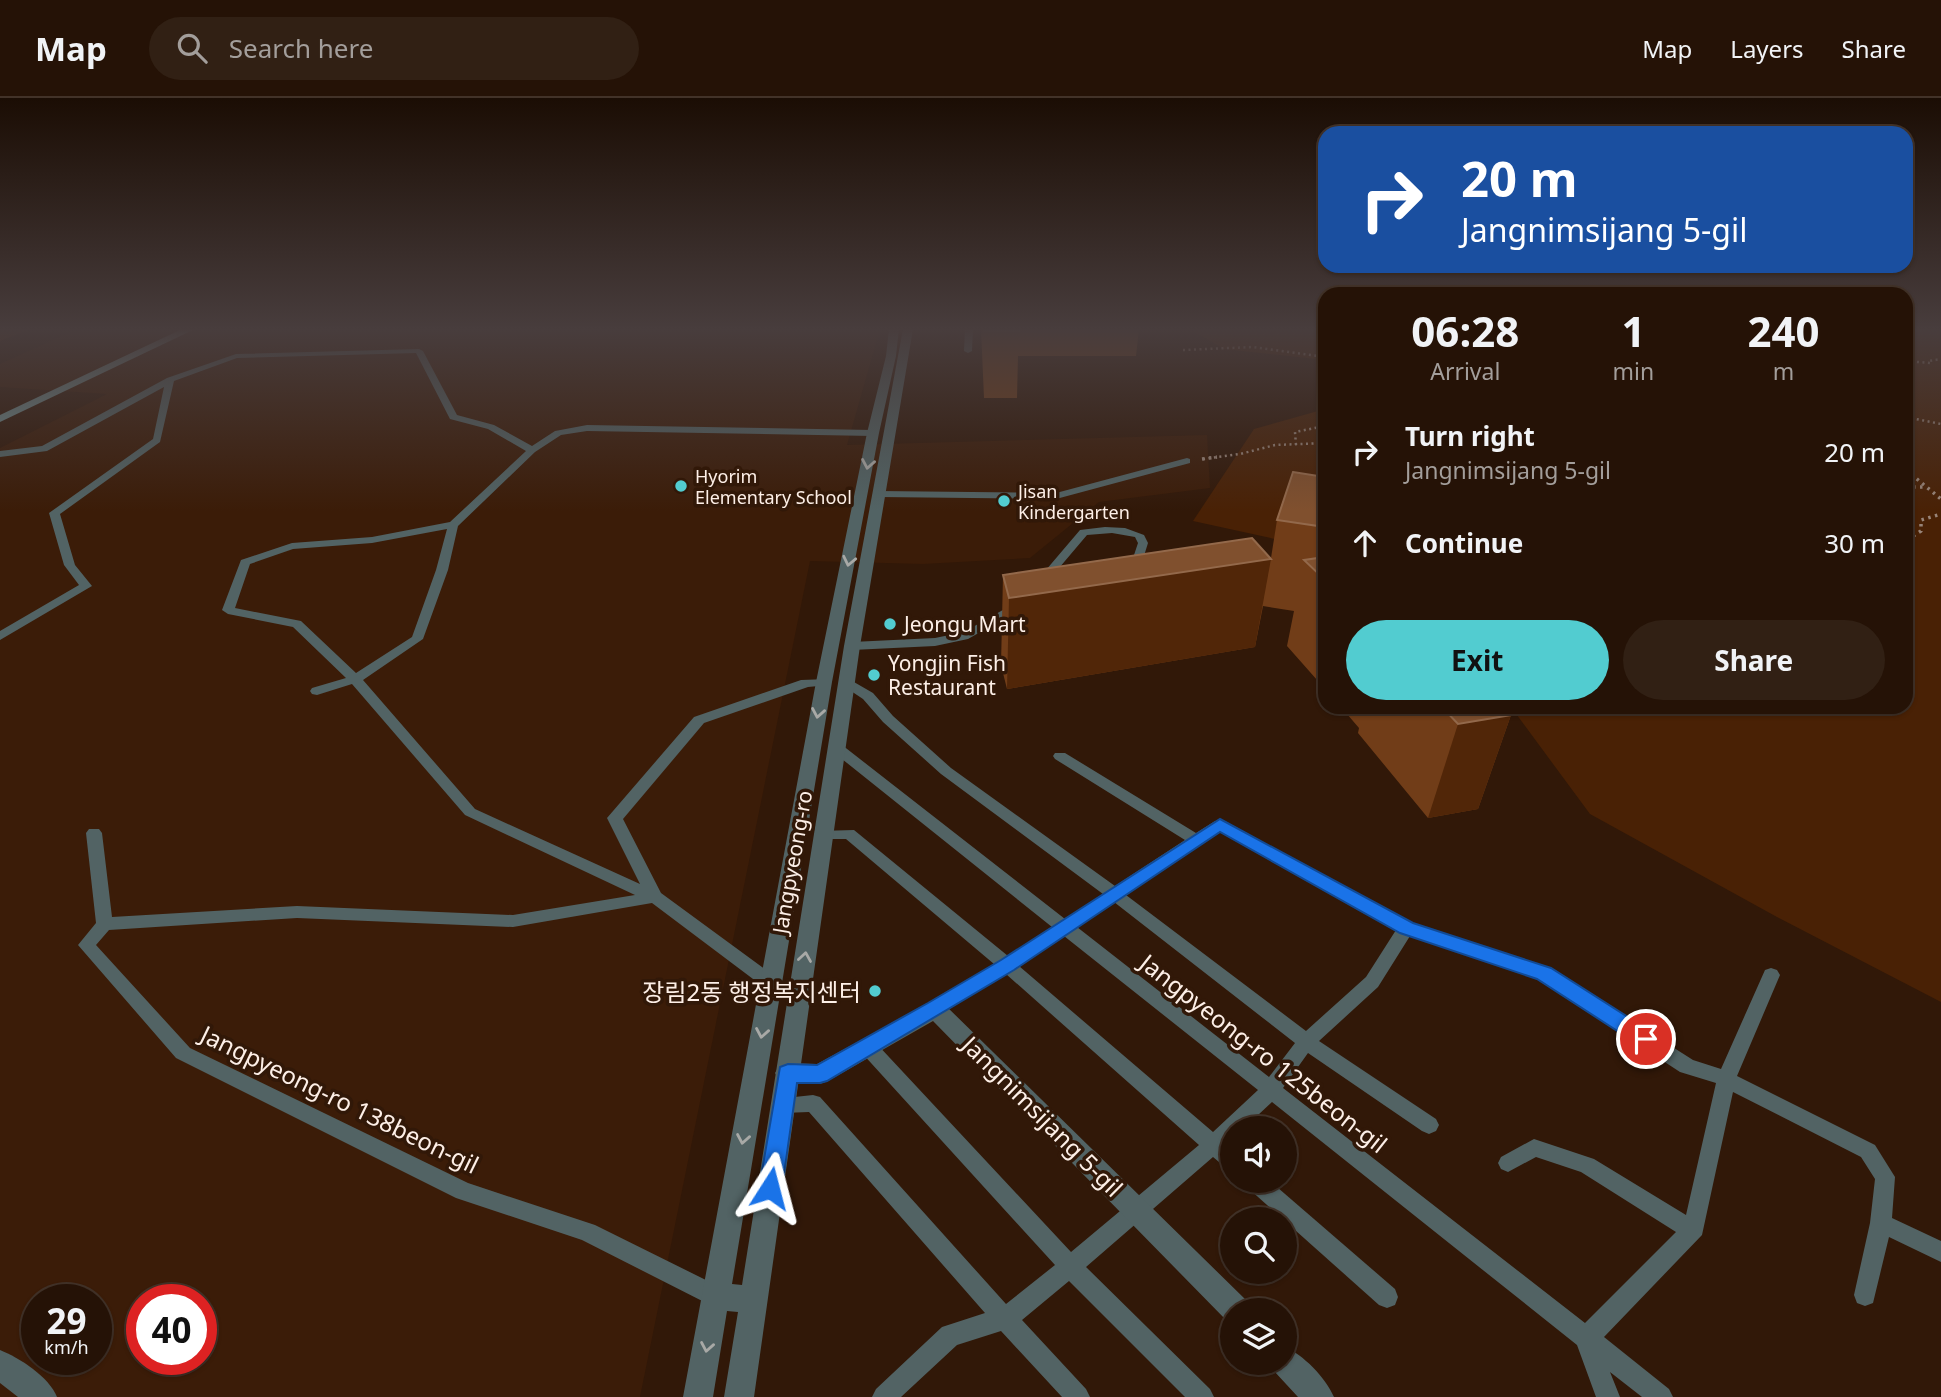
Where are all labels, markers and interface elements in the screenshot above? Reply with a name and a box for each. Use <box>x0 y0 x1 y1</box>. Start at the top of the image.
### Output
search box <box>149 17 639 80</box>
text: Map <box>35 26 107 71</box>
icon: search <box>173 29 211 67</box>
text: Search here <box>229 30 373 66</box>
text: Map <box>1642 32 1692 65</box>
text: Layers <box>1730 32 1804 65</box>
text: Share <box>1842 32 1906 65</box>
text: 20 m <box>1461 145 1578 211</box>
icon: right <box>1346 154 1437 245</box>
text: Jangnimsijang 5-gil <box>1461 208 1747 251</box>
text: 06:28 <box>1411 302 1519 359</box>
text: 1 <box>1621 302 1645 359</box>
text: 240 <box>1748 302 1820 359</box>
text: Arrival <box>1430 355 1500 387</box>
text: min <box>1613 355 1654 387</box>
text: m <box>1773 355 1794 387</box>
text: Turn right <box>1405 418 1535 454</box>
icon: right <box>1346 433 1384 471</box>
text: 20 m <box>1824 434 1885 470</box>
text: Jangnimsijang 5-gil <box>1405 454 1611 486</box>
one-way arrow <box>861 458 876 469</box>
place label: Hyorim Elementary School <box>695 464 852 509</box>
marker: Hyorim Elementary School <box>673 478 689 494</box>
place label: Jisan Kindergarten <box>1016 479 1130 524</box>
marker: Jisan Kindergarten <box>996 493 1012 509</box>
icon: ahead <box>1346 524 1384 562</box>
text: Continue <box>1405 525 1523 561</box>
text: 30 m <box>1824 525 1885 561</box>
one-way arrow <box>842 555 857 567</box>
place label: Jeongu Mart <box>902 610 1026 638</box>
marker: Jeongu Mart <box>882 616 898 632</box>
button: Exit <box>1346 620 1609 700</box>
button: Share <box>1623 620 1885 700</box>
place label: Yongjin Fish Restaurant <box>888 649 1006 701</box>
marker: Yongjin Fish Restaurant <box>866 667 882 683</box>
one-way arrow <box>811 707 826 719</box>
street label: Jangpyeong-ro <box>765 788 818 938</box>
street label: Jangpyeong-ro 125beon-gil <box>1132 945 1394 1160</box>
one-way arrow <box>797 952 812 963</box>
place label: 장림2동 행정복지센터 <box>642 975 861 1008</box>
marker: 장림2동 행정복지센터 <box>867 983 883 999</box>
pin <box>1616 1009 1676 1069</box>
street label: Jangpyeong-ro 138beon-gil <box>194 1016 484 1181</box>
icon: arrive <box>1627 1020 1665 1058</box>
one-way arrow <box>755 1027 770 1039</box>
street label: Jangnimsijang 5-gil <box>954 1027 1131 1204</box>
map controls <box>1220 1116 1297 1375</box>
button: sound <box>1220 1116 1297 1193</box>
one-way arrow <box>736 1133 751 1145</box>
position arrow <box>733 1151 807 1225</box>
button: search <box>1220 1207 1297 1284</box>
speed limit sign: 40 <box>126 1284 217 1375</box>
text: 29 <box>46 1297 87 1344</box>
button: layers <box>1220 1298 1297 1375</box>
text: km/h <box>44 1335 89 1359</box>
one-way arrow <box>700 1341 715 1353</box>

